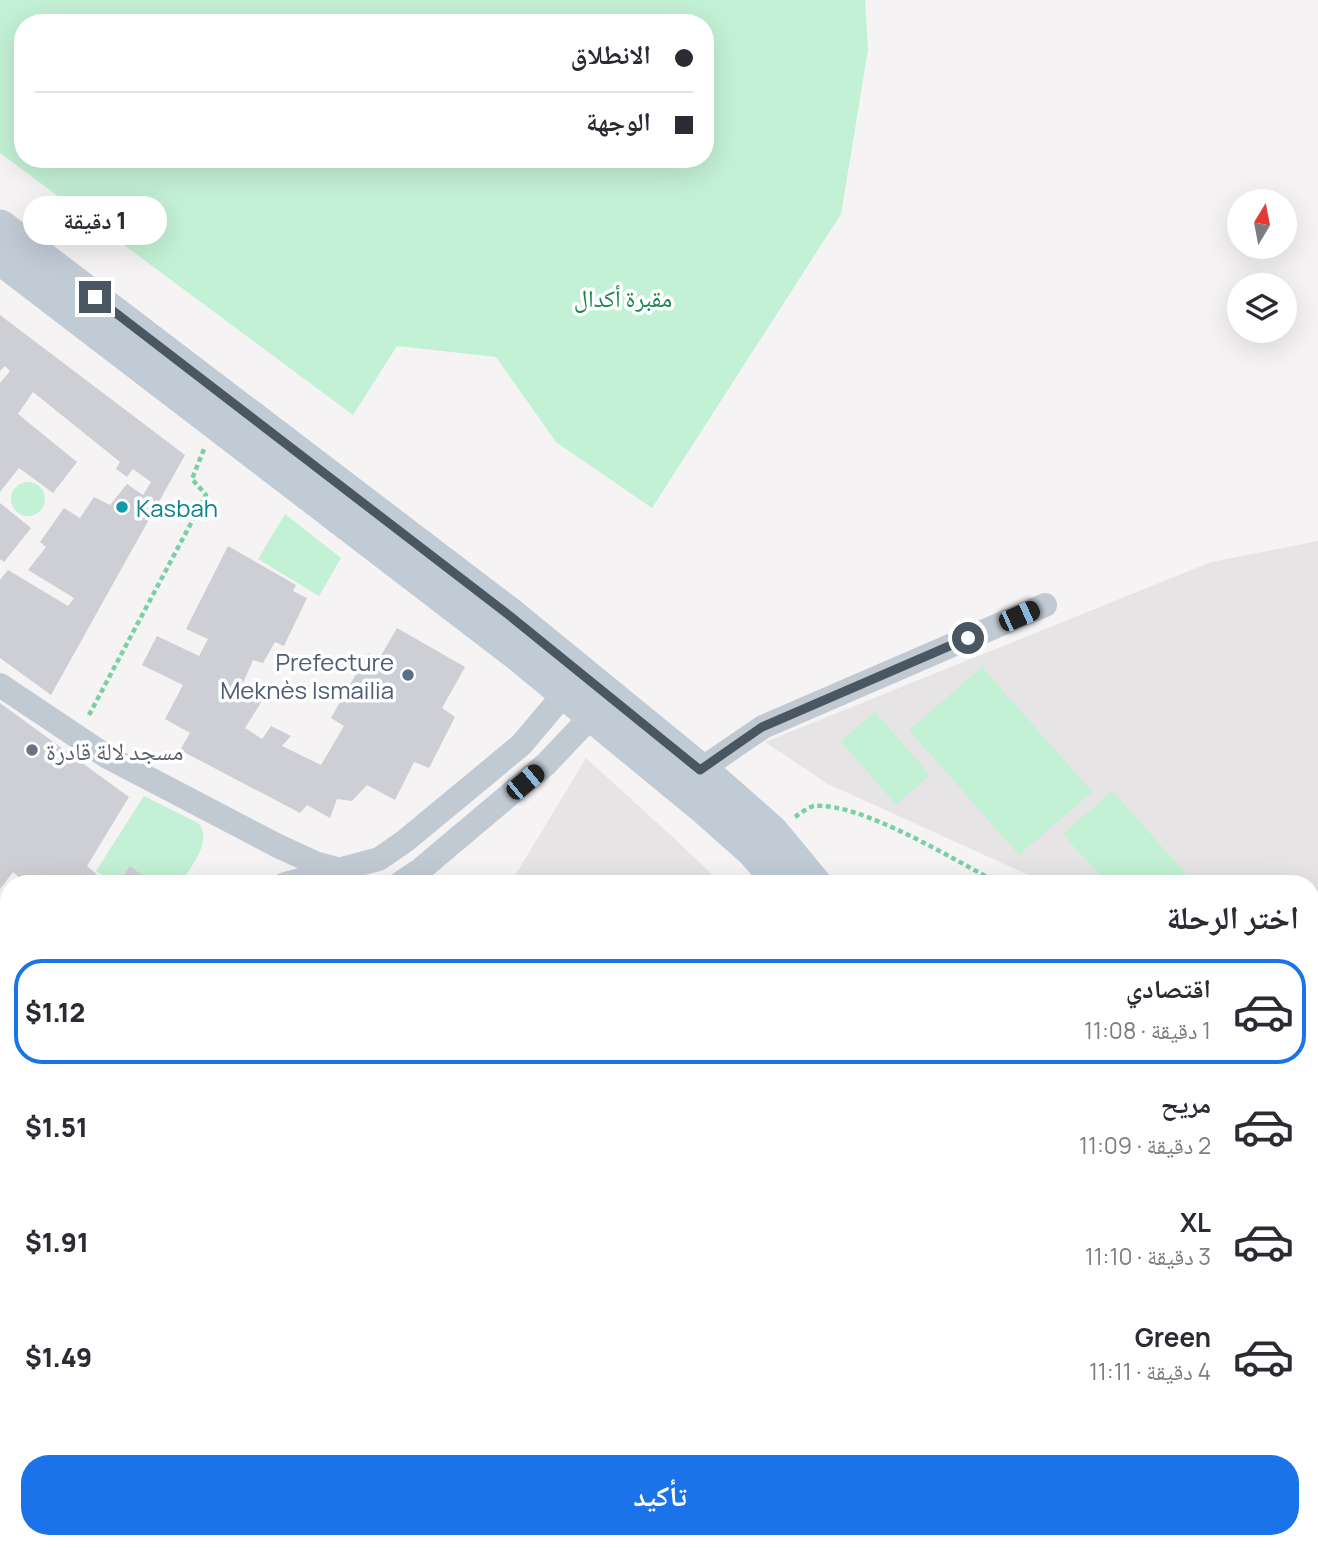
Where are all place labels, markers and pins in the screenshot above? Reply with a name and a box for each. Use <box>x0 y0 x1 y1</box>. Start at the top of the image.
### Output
place label: Kasbah <box>136 491 218 524</box>
marker: Kasbah <box>114 499 130 515</box>
place label: Prefecture Meknès Ismailia <box>220 645 394 706</box>
marker: Prefecture Meknès Ismailia <box>400 667 416 683</box>
place label: مسجد لالة قادرة <box>46 734 183 767</box>
marker: مسجد لالة قادرة <box>24 742 40 758</box>

